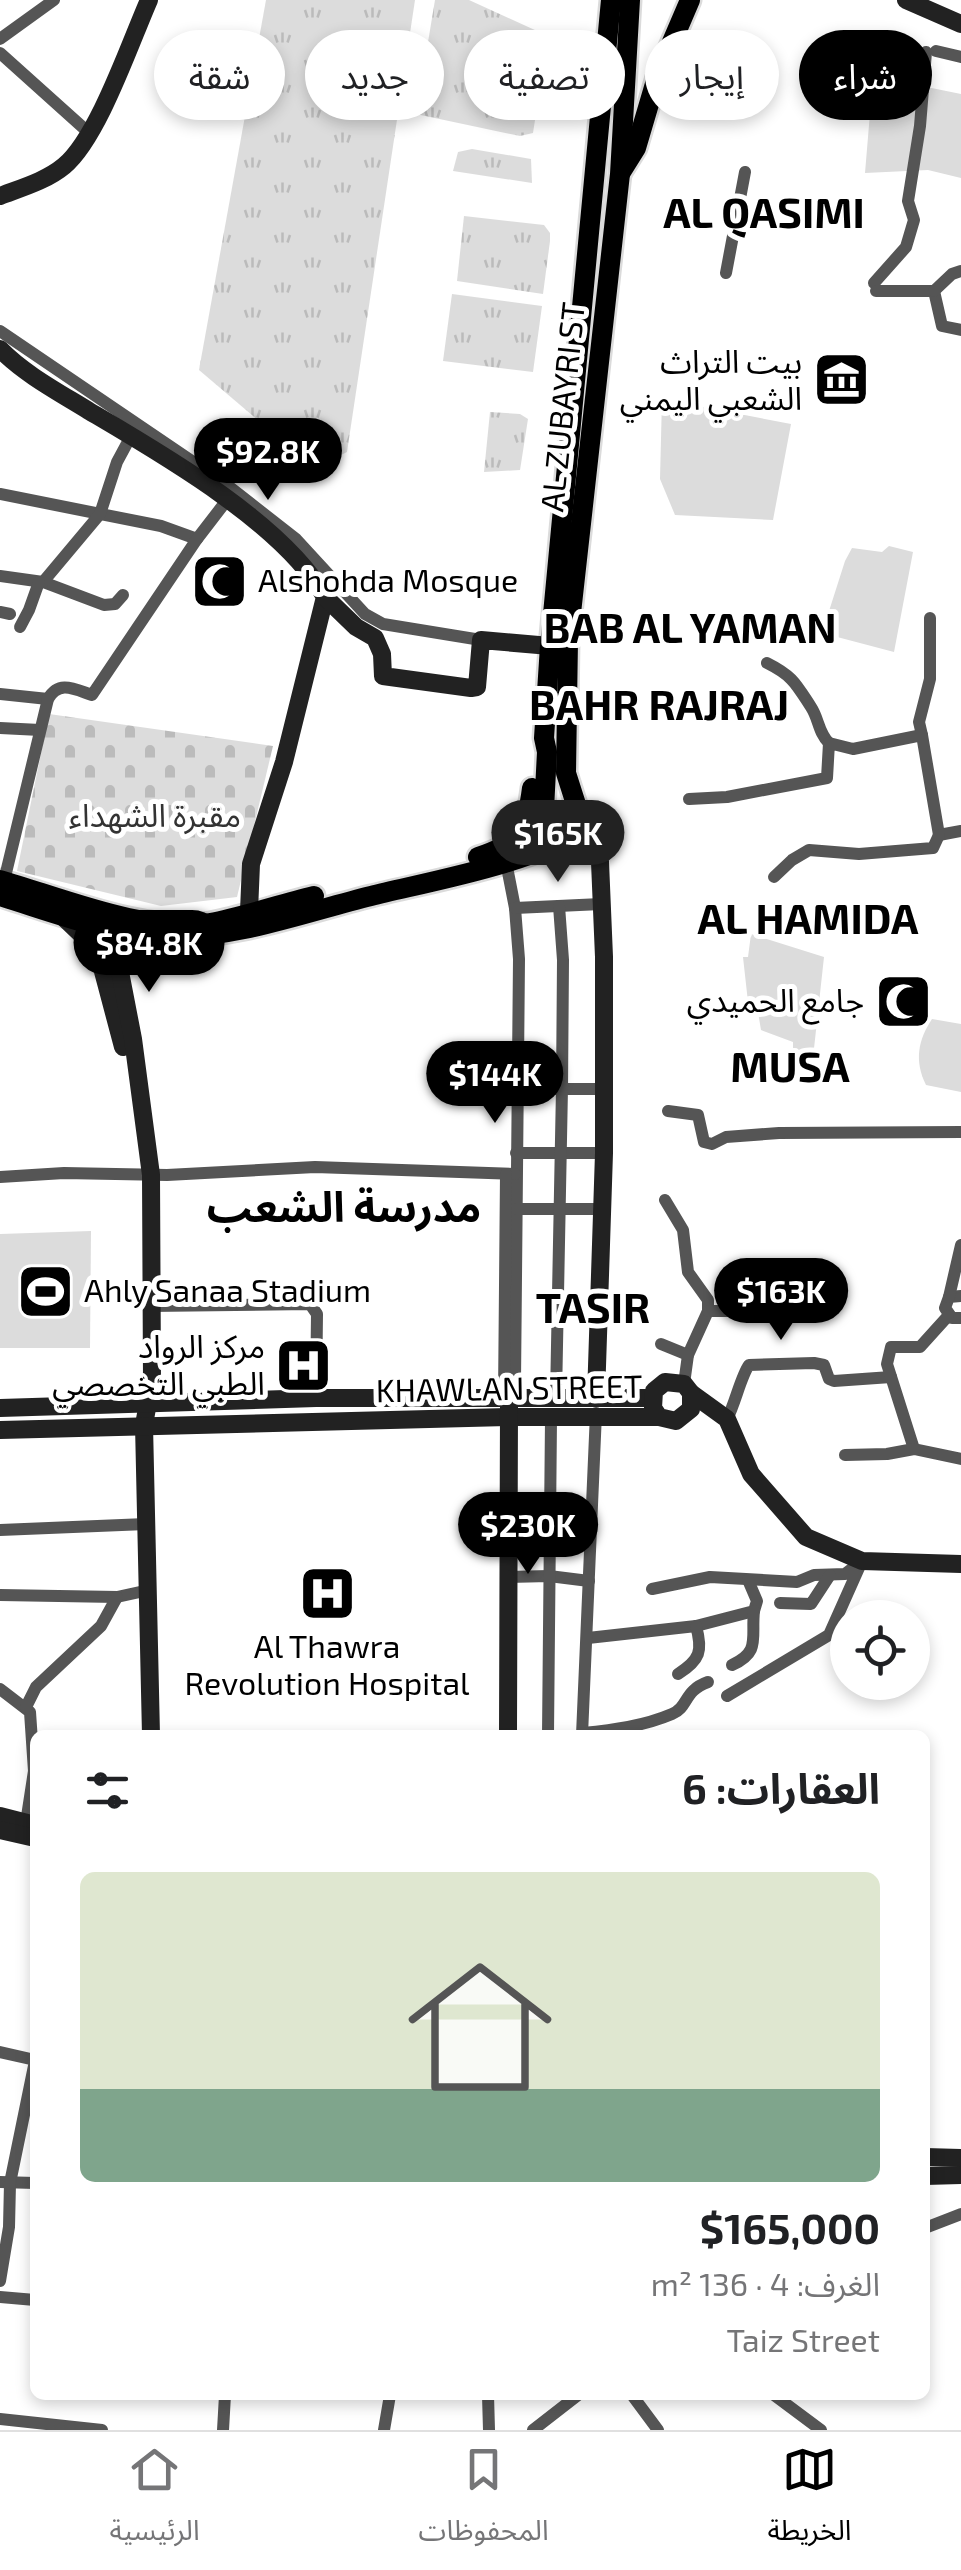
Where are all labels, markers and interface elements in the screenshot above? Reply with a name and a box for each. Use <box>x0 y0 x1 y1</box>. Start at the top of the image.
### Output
chip: شقة <box>154 30 285 120</box>
chip: جديد <box>305 30 444 120</box>
chip: تصفية <box>464 30 625 120</box>
chip: إيجار <box>645 30 779 120</box>
chip: شراء <box>799 30 932 120</box>
district label: AL QASIMI <box>663 186 865 238</box>
street label: AL ZUBAYRI ST <box>531 300 591 513</box>
place label: بيت التراث الشعبي اليمني <box>620 341 802 423</box>
museum icon: بيت التراث الشعبي اليمني <box>811 350 871 410</box>
pin: $92.8K <box>187 418 349 503</box>
text: $92.8K <box>216 431 320 469</box>
mosque icon: Alshohda Mosque <box>189 551 249 611</box>
place label: Alshohda Mosque <box>258 560 518 598</box>
district label: BAB AL YAMAN <box>543 601 837 651</box>
district label: BAHR RAJRAJ <box>529 678 789 728</box>
park label: مقبرة الشهداء <box>69 795 241 835</box>
pin: $165K <box>488 800 628 885</box>
text: $165K <box>513 813 603 851</box>
district label: AL HAMIDA <box>697 892 919 942</box>
pin: $84.8K <box>68 910 230 995</box>
text: $84.8K <box>96 923 202 961</box>
mosque icon: جامع الحميدي <box>873 971 933 1031</box>
place label: جامع الحميدي <box>687 980 864 1025</box>
district label: MUSA <box>730 1040 850 1090</box>
pin: $144K <box>425 1041 565 1126</box>
text: $144K <box>448 1054 542 1092</box>
district label: مدرسة الشعب <box>207 1180 481 1233</box>
pin: $163K <box>711 1258 851 1343</box>
sports icon: Ahly Sanaa Stadium <box>15 1261 75 1321</box>
place label: Ahly Sanaa Stadium <box>84 1270 371 1308</box>
text: $163K <box>736 1271 826 1309</box>
district label: TASIR <box>536 1281 650 1331</box>
place label: مركز الرواد الطبي التخصصي <box>52 1326 265 1408</box>
hospital icon: مركز الرواد الطبي التخصصي <box>274 1335 334 1395</box>
street label: KHAWLAN STREET <box>375 1366 643 1408</box>
pin: $230K <box>458 1492 598 1577</box>
text: $230K <box>480 1505 576 1543</box>
hospital icon: Al Thawra Revolution Hospital <box>297 1563 357 1623</box>
map controls <box>830 1600 930 1700</box>
button: locate <box>830 1600 930 1700</box>
place label: Al Thawra Revolution Hospital <box>185 1626 470 1701</box>
text: العقارات: 6 <box>682 1762 880 1812</box>
icon: filters <box>80 1763 135 1818</box>
icon: home <box>390 1937 570 2117</box>
text: $165,000 <box>700 2202 880 2252</box>
text: الغرف: 4 · 136 m² <box>651 2264 880 2302</box>
text: Taiz Street <box>727 2320 880 2358</box>
tab: الرئيسية <box>110 2442 200 2561</box>
tab: المحفوظات <box>419 2442 549 2561</box>
tab: الخريطة <box>768 2442 851 2561</box>

